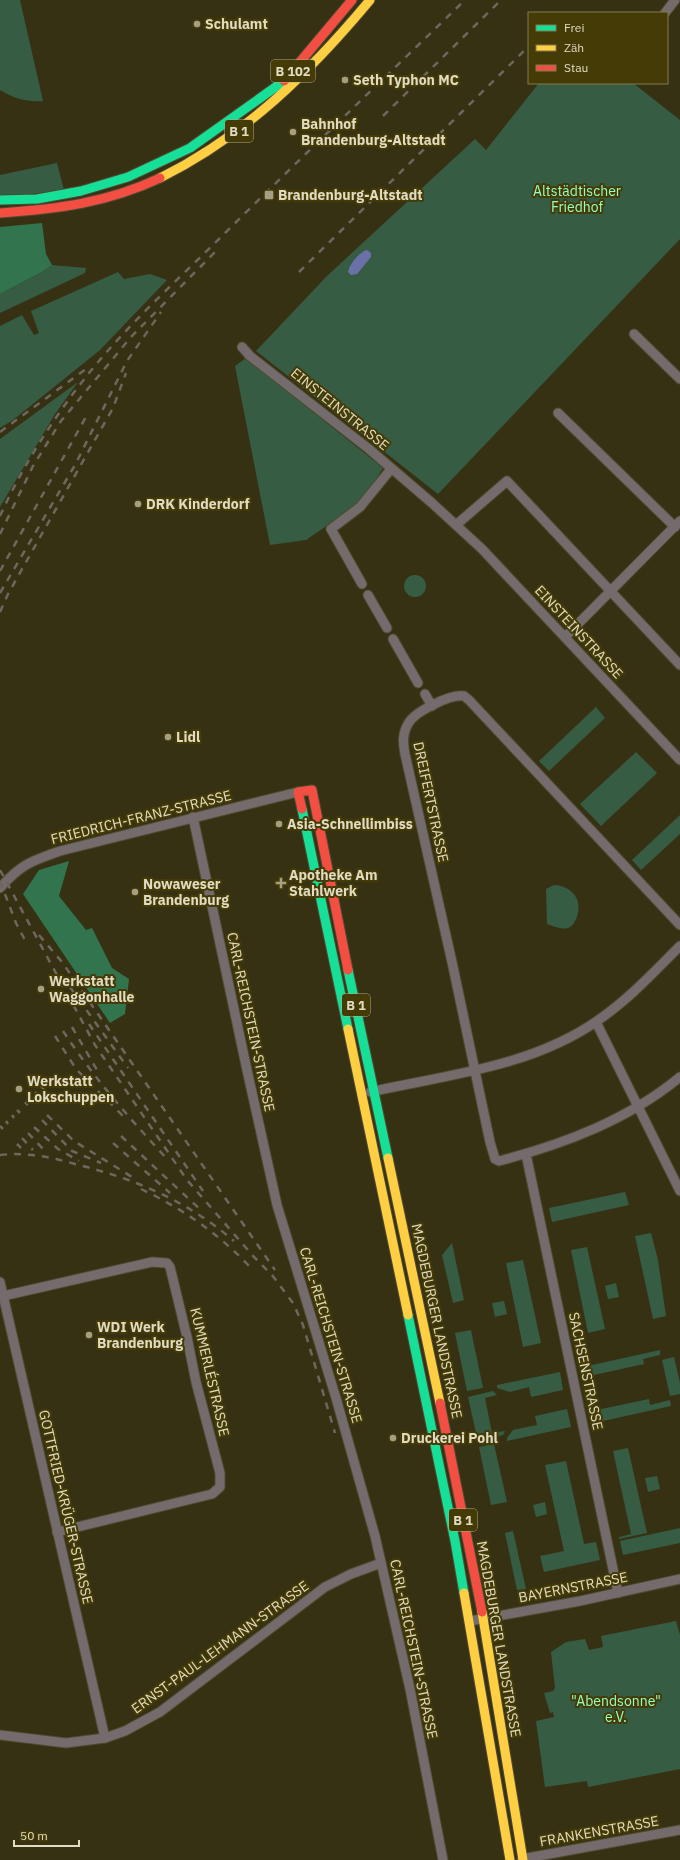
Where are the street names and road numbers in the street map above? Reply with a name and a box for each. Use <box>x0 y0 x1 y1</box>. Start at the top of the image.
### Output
road number: B 102 <box>271 60 315 82</box>
road number: B 1 <box>225 120 253 142</box>
street label: EINSTEINSTRASSE <box>287 364 393 454</box>
street label: EINSTEINSTRASSE <box>531 581 627 683</box>
street label: DREIFERTSTRASSE <box>409 740 453 864</box>
street label: FRIEDRICH-FRANZ-STRASSE <box>49 786 233 848</box>
street label: CARL-REICHSTEIN-STRASSE <box>223 931 279 1113</box>
road number: B 1 <box>342 994 370 1016</box>
street label: MAGDEBURGER LANDSTRASSE <box>408 1222 466 1420</box>
street label: CARL-REICHSTEIN-STRASSE <box>296 1245 366 1425</box>
street label: KUMMERLÉSTRASSE <box>186 1306 235 1438</box>
street label: SACHSENSTRASSE <box>565 1311 607 1431</box>
street label: GOTTFRIED-KRÜGER-STRASSE <box>35 1408 97 1606</box>
road number: B 1 <box>449 1509 477 1531</box>
street label: MAGDEBURGER LANDSTRASSE <box>473 1540 525 1738</box>
street label: CARL-REICHSTEIN-STRASSE <box>386 1558 442 1740</box>
street label: BAYERNSTRASSE <box>517 1568 629 1606</box>
street label: ERNST-PAUL-LEHMANN-STRASSE <box>128 1577 312 1717</box>
street label: FRANKENSTRASSE <box>538 1812 660 1850</box>

